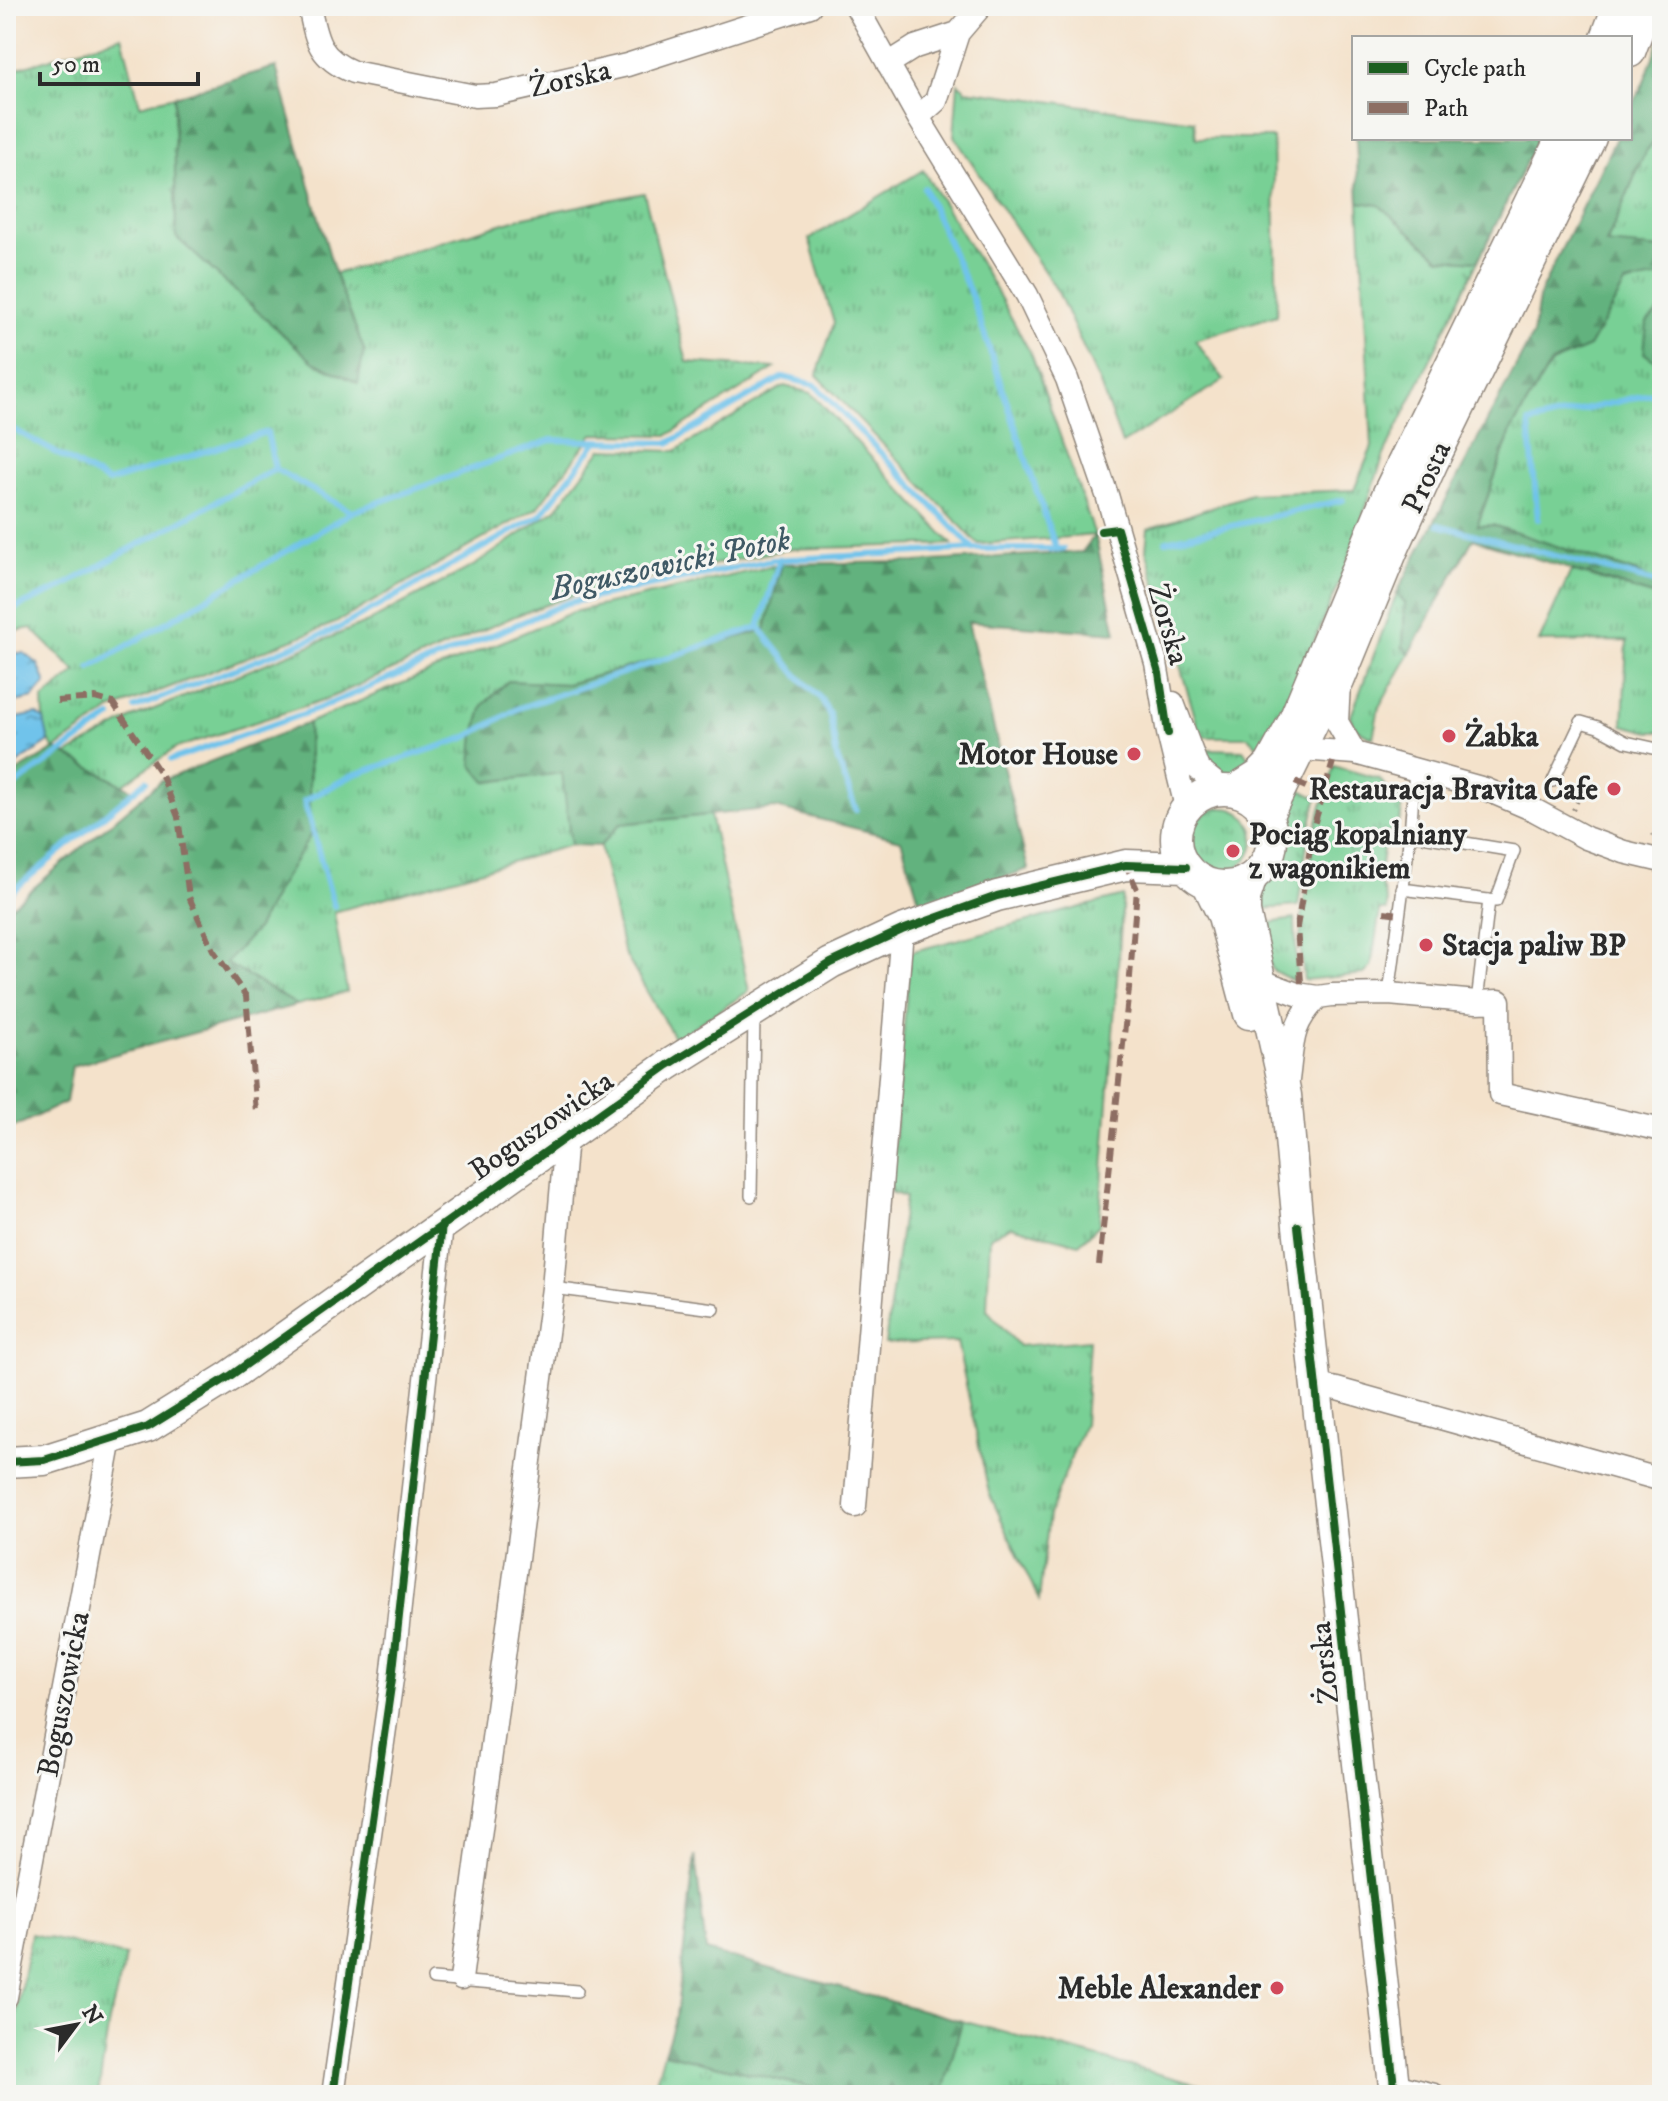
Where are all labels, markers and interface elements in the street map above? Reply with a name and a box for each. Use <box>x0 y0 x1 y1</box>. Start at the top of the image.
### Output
scale bar <box>40 36 198 86</box>
legend <box>1352 36 1632 140</box>
text: 50 m <box>52 50 100 80</box>
street label: Żorska <box>526 51 615 107</box>
text: Cycle path <box>1424 54 1526 84</box>
text: Path <box>1424 94 1469 124</box>
street label: Prosta <box>1395 435 1460 520</box>
water label: Boguszowicki Potok <box>546 520 795 610</box>
street label: Żorska <box>1138 579 1198 669</box>
place label: Żabka <box>1465 717 1540 756</box>
marker: Żabka <box>1440 727 1458 745</box>
place label: Motor House <box>958 737 1119 774</box>
marker: Motor House <box>1125 745 1143 763</box>
place label: Restauracja Bravita Cafe <box>1309 772 1599 809</box>
marker: Restauracja Bravita Cafe <box>1605 780 1623 798</box>
place label: Pociąg kopalniany z wagonikiem <box>1249 817 1467 888</box>
marker: Pociąg kopalniany z wagonikiem <box>1224 842 1242 860</box>
place label: Stacja paliw BP <box>1442 928 1626 965</box>
marker: Stacja paliw BP <box>1417 936 1435 954</box>
street label: Boguszowicka <box>463 1063 621 1189</box>
street label: Boguszowicka <box>30 1608 99 1780</box>
street label: Żorska <box>1302 1620 1348 1706</box>
place label: Meble Alexander <box>1058 1971 1262 2008</box>
marker: Meble Alexander <box>1268 1979 1286 1997</box>
north arrow <box>36 1985 116 2065</box>
text: N <box>75 2000 108 2030</box>

